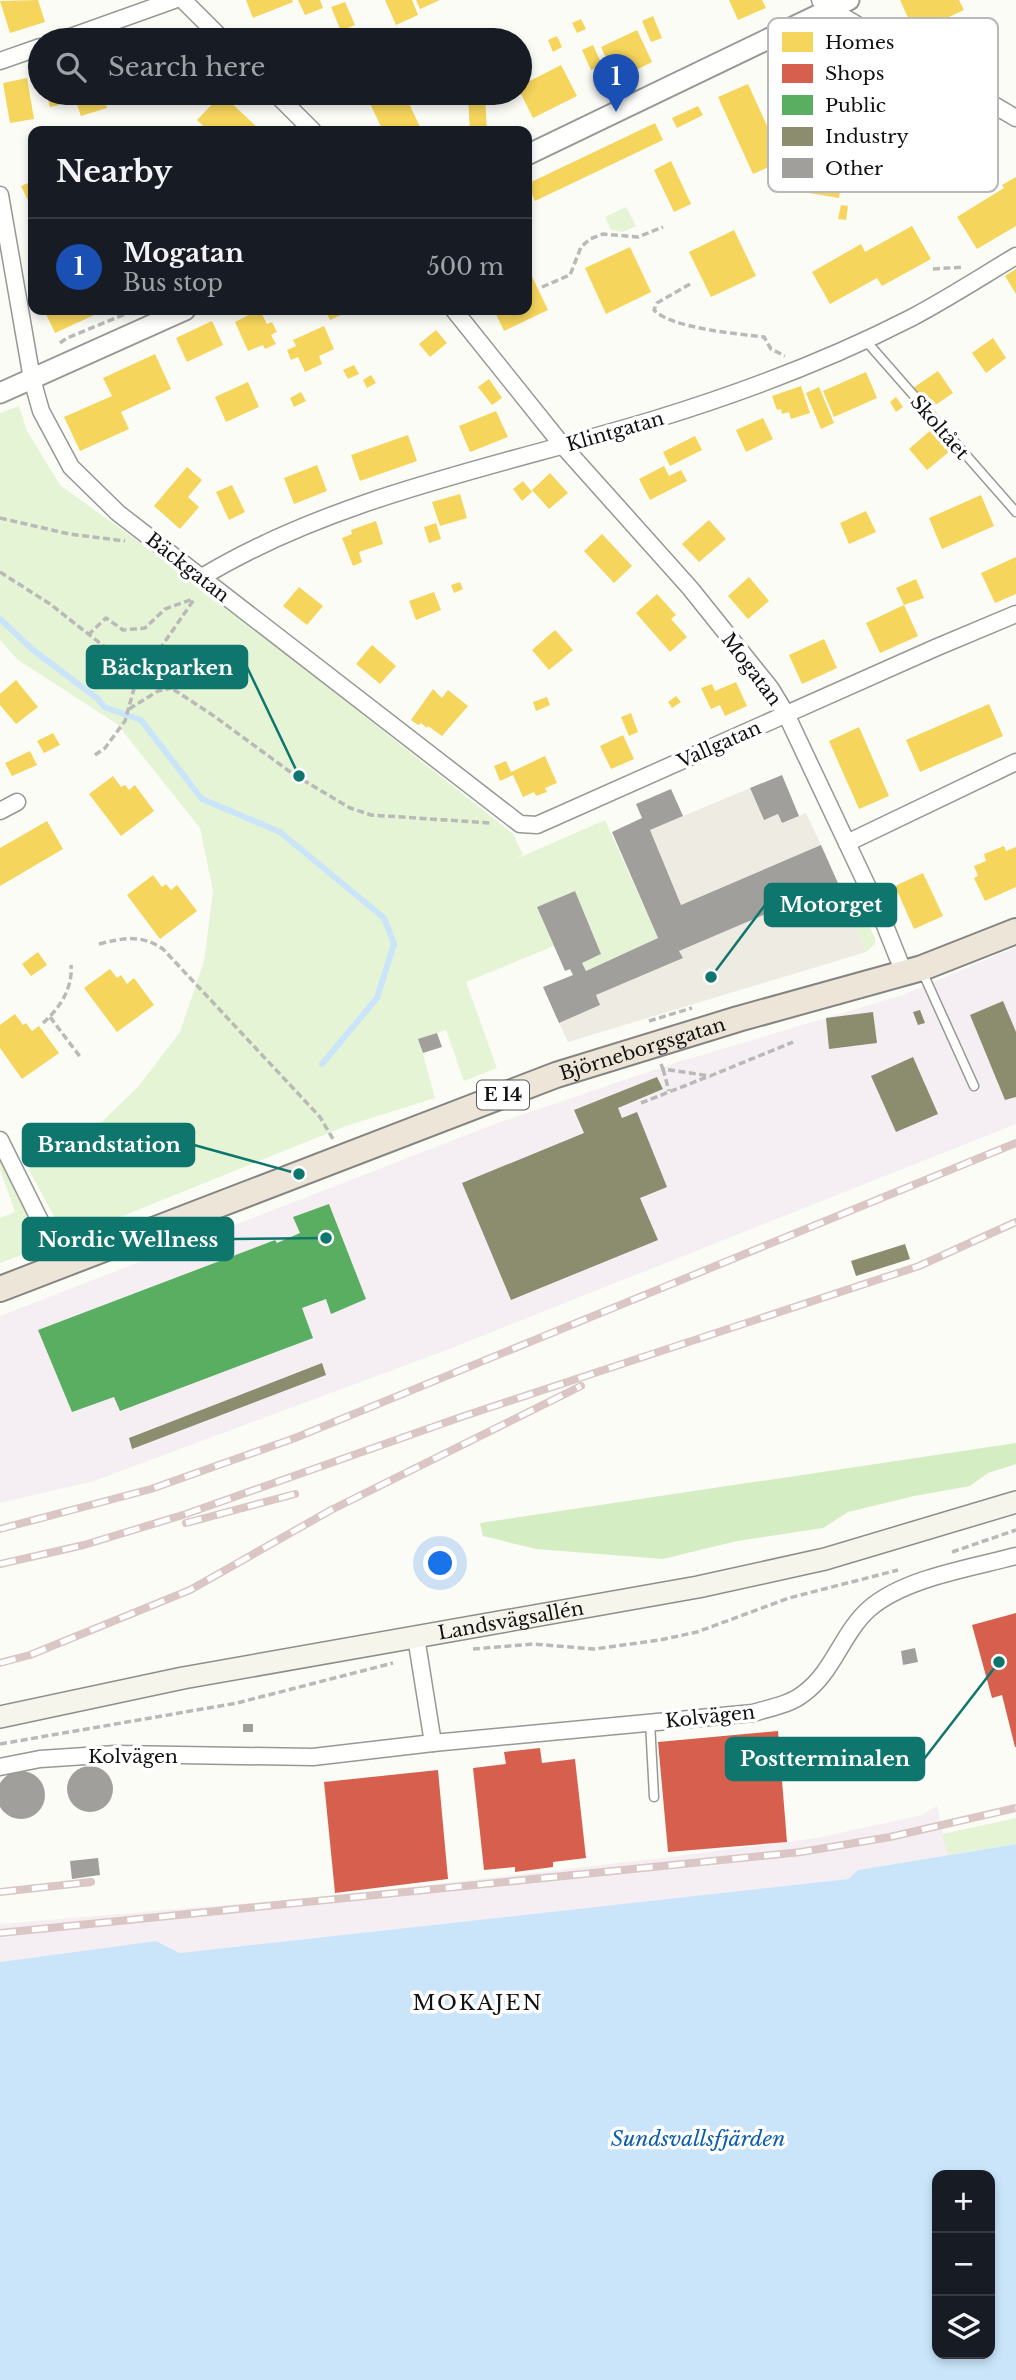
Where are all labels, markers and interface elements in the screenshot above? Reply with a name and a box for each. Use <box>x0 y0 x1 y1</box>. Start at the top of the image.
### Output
legend <box>768 18 998 192</box>
search box <box>28 28 532 105</box>
text: Homes <box>825 31 894 54</box>
icon: search <box>52 48 90 86</box>
text: Search here <box>108 51 265 83</box>
pin: 1 <box>593 54 639 112</box>
text: Shops <box>825 62 884 85</box>
text: Public <box>825 94 886 117</box>
text: Industry <box>825 125 909 148</box>
text: Nearby <box>56 153 172 190</box>
text: Other <box>825 157 883 180</box>
text: Mogatan <box>123 237 244 269</box>
text: 1 <box>74 253 84 281</box>
text: 500 m <box>427 253 504 281</box>
text: Bus stop <box>123 269 223 297</box>
street label: Skoltået <box>905 390 974 465</box>
street label: Klintgatan <box>564 407 667 456</box>
street label: Bäckgatan <box>141 528 234 607</box>
street label: Mogatan <box>717 628 786 710</box>
callout: Bäckparken <box>87 646 247 688</box>
text: Bäckparken <box>101 655 233 681</box>
street label: Vallgatan <box>673 716 764 773</box>
callout: Motorget <box>765 884 896 926</box>
text: Motorget <box>780 892 882 918</box>
street label: Björneborgsgatan <box>557 1013 728 1085</box>
road number: E 14 <box>477 1080 529 1110</box>
callout: Brandstation <box>23 1124 194 1166</box>
text: Brandstation <box>37 1132 181 1158</box>
callout: Nordic Wellness <box>23 1218 233 1260</box>
text: Nordic Wellness <box>38 1227 219 1253</box>
your location <box>423 1546 457 1580</box>
street label: Landsvägsallén <box>436 1596 586 1645</box>
street label: Kolvägen <box>664 1700 756 1733</box>
callout: Postterminalen <box>726 1738 924 1780</box>
street label: Kolvägen <box>88 1745 178 1768</box>
text: Postterminalen <box>740 1746 910 1772</box>
district label: MOKAJEN <box>412 1990 544 2016</box>
water label: Sundsvallsfjärden <box>611 2126 785 2152</box>
map controls <box>932 2170 995 2359</box>
button: + <box>932 2170 995 2233</box>
button: − <box>932 2233 995 2296</box>
button: layers <box>932 2296 995 2359</box>

